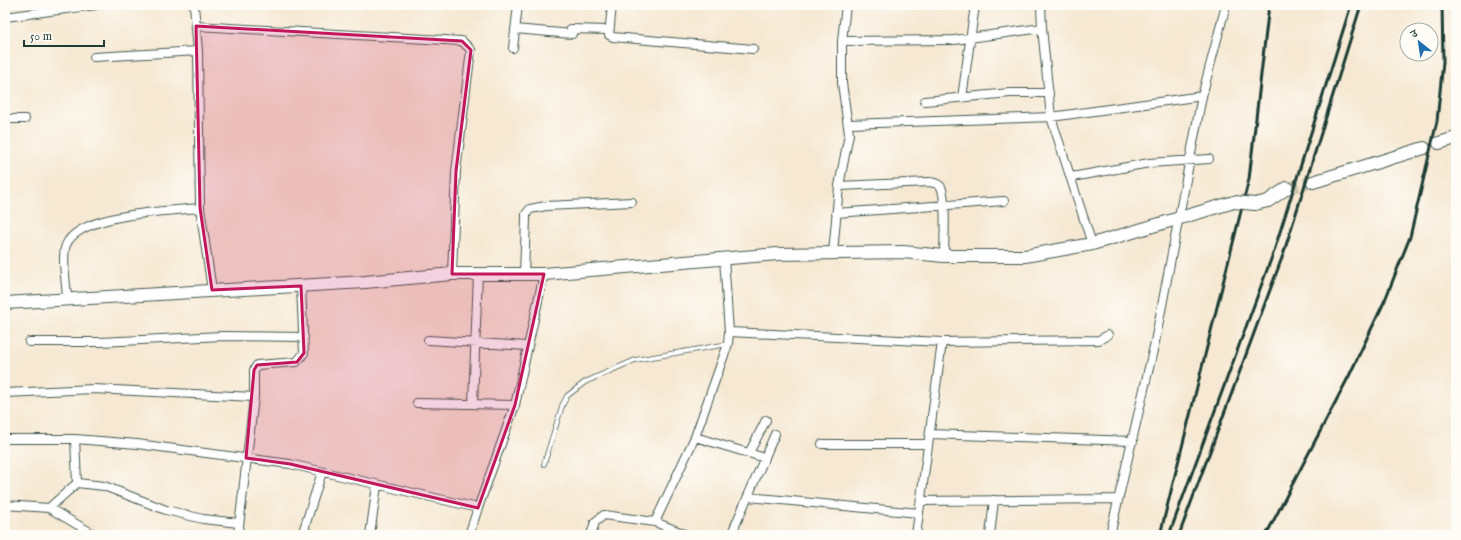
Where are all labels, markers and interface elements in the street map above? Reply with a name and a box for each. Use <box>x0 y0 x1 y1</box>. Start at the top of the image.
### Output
scale bar <box>24 22 104 48</box>
north arrow <box>1399 22 1439 62</box>
text: उ <box>1408 26 1422 42</box>
text: 50 m <box>30 29 52 44</box>

